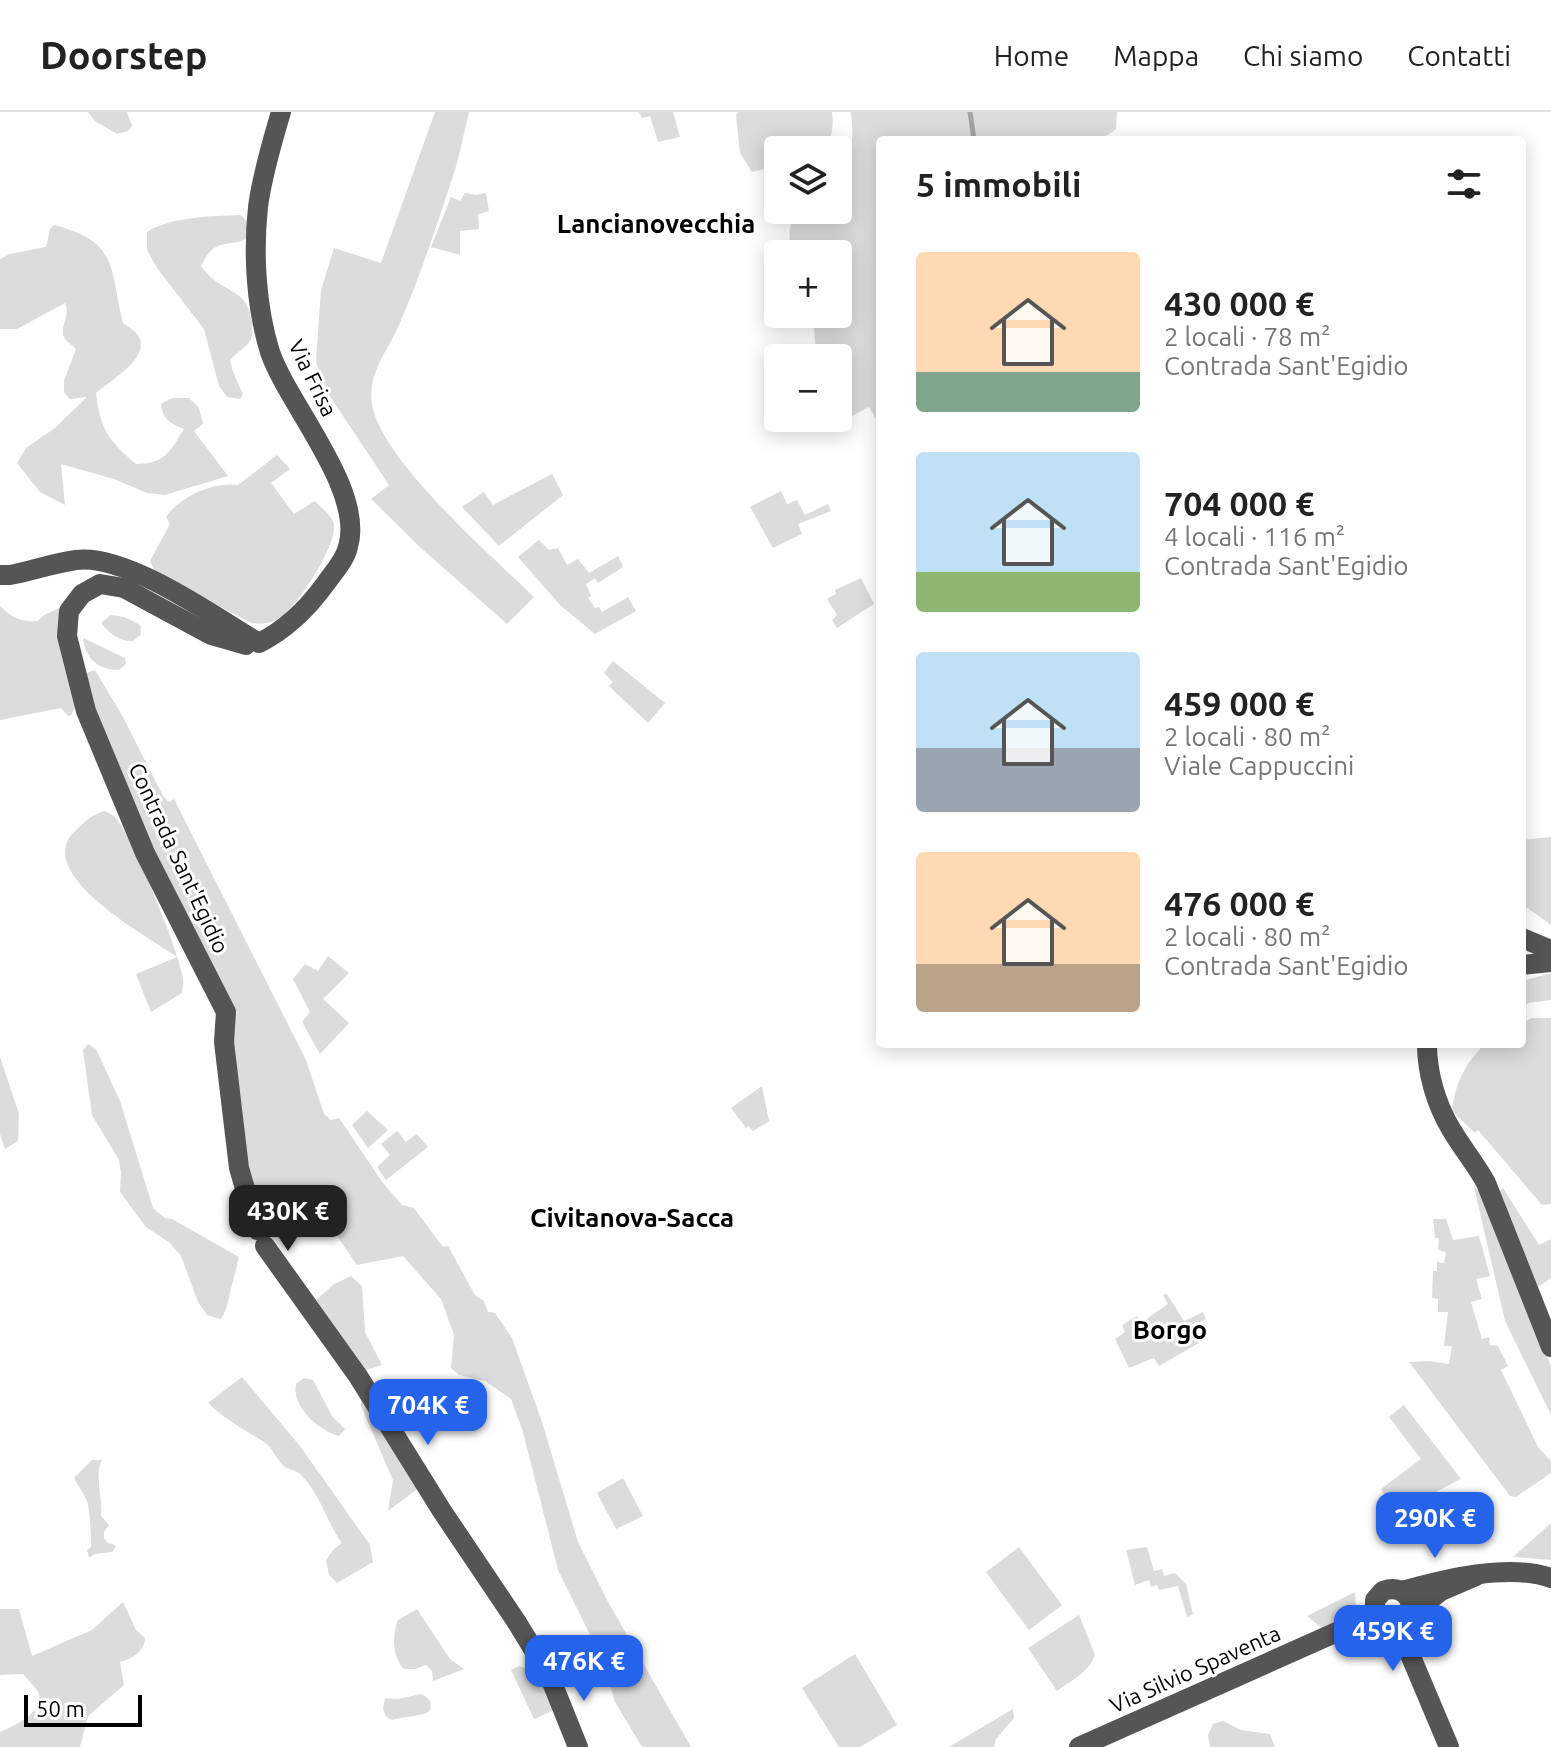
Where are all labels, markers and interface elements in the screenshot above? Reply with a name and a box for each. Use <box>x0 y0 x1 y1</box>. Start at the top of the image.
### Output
text: Doorstep <box>40 34 207 76</box>
text: Home <box>994 40 1069 71</box>
text: Mappa <box>1113 40 1199 71</box>
text: Chi siamo <box>1243 40 1363 71</box>
text: Contatti <box>1407 40 1511 71</box>
map controls <box>764 136 852 432</box>
button: layers <box>764 136 852 224</box>
icon: filters <box>1442 162 1486 206</box>
text: 5 immobili <box>916 165 1081 203</box>
district label: Lancianovecchia <box>557 209 755 238</box>
button: + <box>764 240 852 328</box>
icon: home <box>980 284 1076 380</box>
text: 430 000 € <box>1164 284 1314 322</box>
text: 2 locali · 78 m² <box>1164 322 1331 351</box>
street label: Via Frisa <box>284 335 343 420</box>
button: − <box>764 344 852 432</box>
text: Contrada Sant'Egidio <box>1164 351 1409 380</box>
icon: home <box>980 484 1076 580</box>
text: 704 000 € <box>1164 484 1314 522</box>
text: 4 locali · 116 m² <box>1164 522 1345 551</box>
text: Contrada Sant'Egidio <box>1164 551 1409 580</box>
icon: home <box>980 684 1076 780</box>
text: 459 000 € <box>1164 684 1314 722</box>
text: 2 locali · 80 m² <box>1164 722 1331 751</box>
text: Viale Cappuccini <box>1164 751 1354 780</box>
street label: Contrada Sant'Egidio <box>124 759 235 957</box>
icon: home <box>980 884 1076 980</box>
text: 476 000 € <box>1164 884 1314 922</box>
text: 2 locali · 80 m² <box>1164 922 1331 951</box>
text: Contrada Sant'Egidio <box>1164 951 1409 980</box>
pin: 430K € <box>223 1185 353 1253</box>
text: 430K € <box>247 1196 329 1225</box>
district label: Civitanova-Sacca <box>530 1203 734 1232</box>
district label: Borgo <box>1133 1315 1207 1344</box>
pin: 704K € <box>363 1379 493 1447</box>
text: 704K € <box>387 1390 469 1419</box>
pin: 290K € <box>1370 1492 1500 1560</box>
text: 290K € <box>1394 1503 1476 1532</box>
pin: 459K € <box>1328 1605 1458 1673</box>
text: 459K € <box>1352 1616 1434 1645</box>
street label: Via Silvio Spaventa <box>1106 1620 1284 1717</box>
pin: 476K € <box>519 1635 649 1703</box>
text: 476K € <box>543 1646 625 1675</box>
scale bar <box>24 1691 142 1727</box>
text: 50 m <box>36 1696 85 1721</box>

